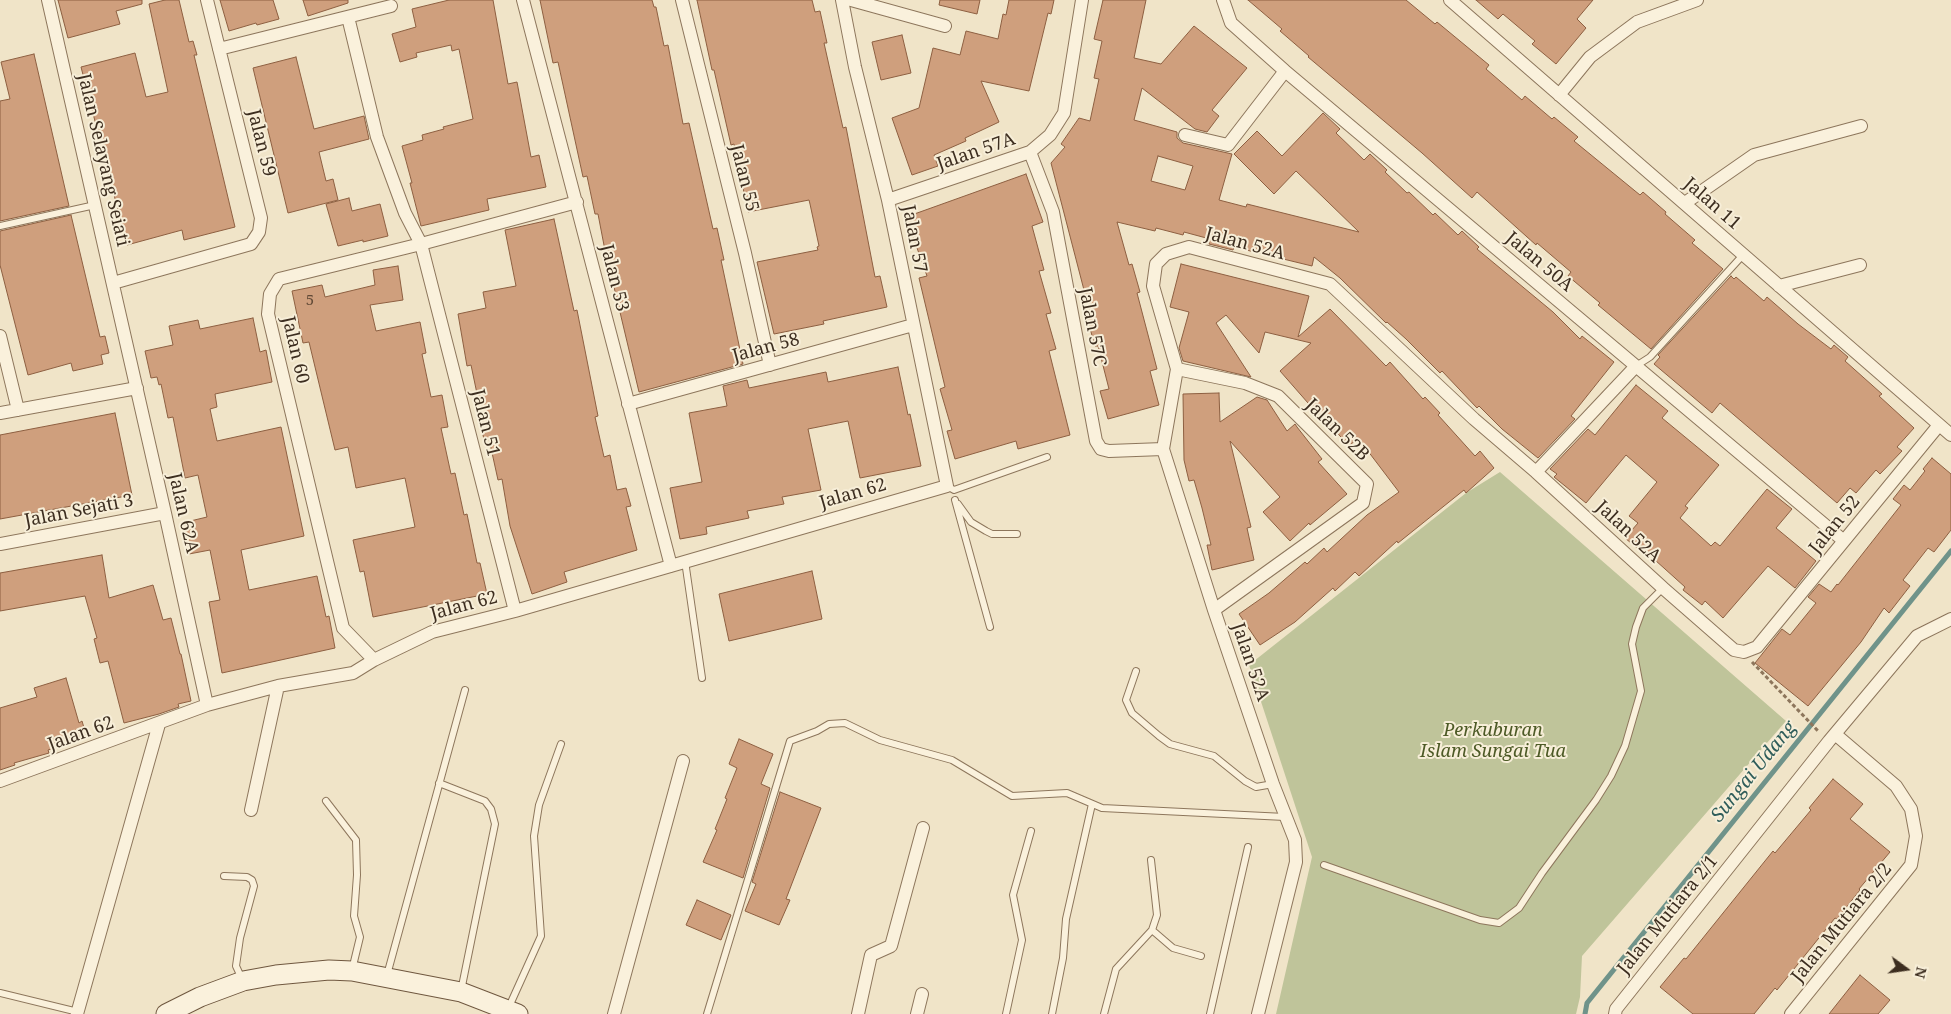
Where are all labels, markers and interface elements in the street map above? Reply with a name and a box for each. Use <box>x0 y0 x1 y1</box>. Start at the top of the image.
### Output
street label: Jalan Selayang Seiati <box>73 71 133 249</box>
street label: Jalan 59 <box>242 107 280 179</box>
street label: Jalan 57A <box>934 129 1018 175</box>
street label: Jalan 55 <box>725 142 763 214</box>
street label: Jalan 11 <box>1679 173 1745 235</box>
street label: Jalan 57 <box>897 203 931 275</box>
street label: Jalan 52A <box>1203 223 1287 265</box>
street label: Jalan 50A <box>1501 228 1577 296</box>
street label: Jalan 53 <box>595 242 633 314</box>
street label: Jalan 57C <box>1074 286 1110 368</box>
house number: 5 <box>306 292 314 310</box>
street label: Jalan 60 <box>277 314 313 386</box>
street label: Jalan 58 <box>730 329 802 367</box>
street label: Jalan 51 <box>466 387 504 459</box>
street label: Jalan 52B <box>1301 394 1373 466</box>
street label: Jalan 62A <box>163 471 203 555</box>
street label: Jalan 62 <box>817 474 889 514</box>
street label: Jalan Sejati 3 <box>23 490 135 532</box>
street label: Jalan 52 <box>1805 492 1865 558</box>
street label: Jalan 52A <box>1591 496 1665 568</box>
street label: Jalan 62 <box>428 587 500 625</box>
street label: Jalan 52A <box>1227 620 1273 704</box>
street label: Jalan 62 <box>45 712 117 756</box>
water label: Sungai Udang <box>1706 717 1802 827</box>
park label: Perkuburan Islam Sungai Tua <box>1420 720 1566 762</box>
street label: Jalan Mutiara 2/1 <box>1613 851 1723 979</box>
street label: Jalan Mutiara 2/2 <box>1787 859 1897 987</box>
north arrow <box>1881 944 1931 994</box>
text: N <box>1910 965 1932 980</box>

